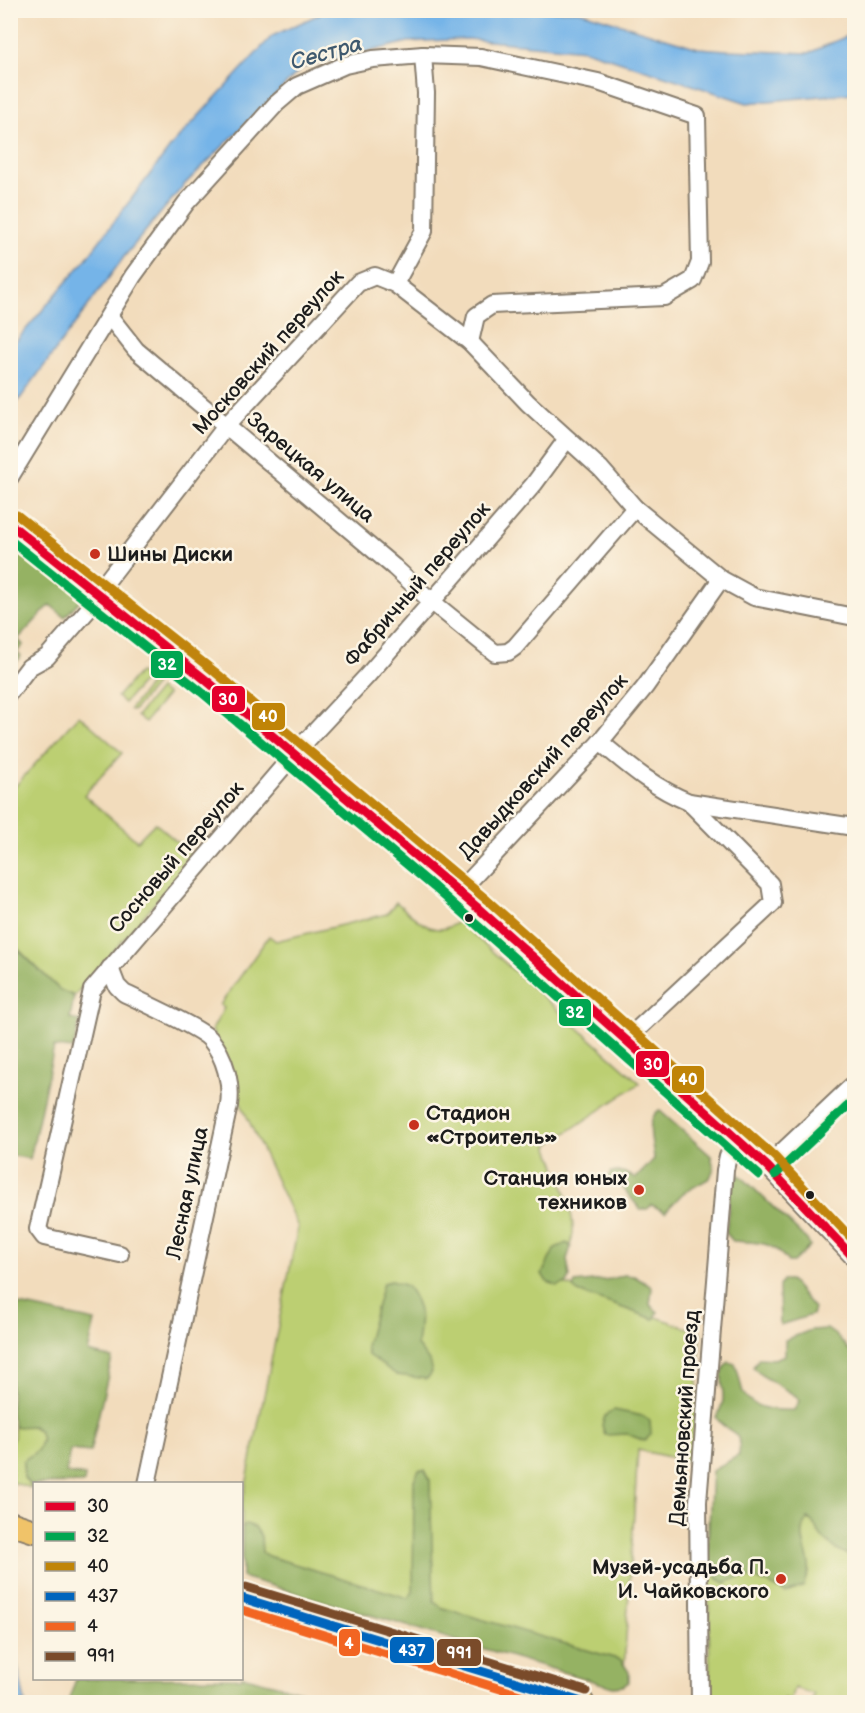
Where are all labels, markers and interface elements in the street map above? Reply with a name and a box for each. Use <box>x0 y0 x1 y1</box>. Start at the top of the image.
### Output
water label: Сестра <box>287 30 366 77</box>
street label: Московский переулок <box>188 265 349 440</box>
street label: Зарецкая улица <box>242 407 380 529</box>
street label: Фабричный переулок <box>339 497 496 672</box>
place label: Шины Диски <box>107 542 233 567</box>
marker: Шины Диски <box>88 547 102 561</box>
line badge: 32 <box>150 650 184 679</box>
text: 32 <box>158 656 177 675</box>
street label: Давыдковский переулок <box>453 668 633 864</box>
line badge: 30 <box>211 685 246 713</box>
text: 30 <box>218 691 238 710</box>
line badge: 40 <box>251 702 286 731</box>
text: 40 <box>258 708 278 727</box>
street label: Сосновый переулок <box>104 776 249 938</box>
unlabelled marker <box>463 912 475 924</box>
line badge: 32 <box>558 998 592 1027</box>
text: 32 <box>566 1004 585 1023</box>
line badge: 30 <box>635 1050 670 1078</box>
text: 30 <box>643 1056 663 1075</box>
line badge: 40 <box>671 1065 705 1094</box>
text: 40 <box>678 1071 698 1090</box>
place label: Стадион «Строитель» <box>426 1101 558 1150</box>
marker: Стадион «Строитель» <box>407 1118 421 1132</box>
street label: Лесная улица <box>161 1124 214 1263</box>
place label: Станция юных техников <box>483 1166 628 1215</box>
marker: Станция юных техников <box>632 1183 646 1197</box>
unlabelled marker <box>804 1189 816 1201</box>
street label: Демьяновский проезд <box>664 1309 705 1527</box>
legend <box>33 1482 243 1680</box>
text: 30 <box>87 1496 109 1517</box>
text: 32 <box>87 1526 109 1547</box>
place label: Музей-усадьба П. И. Чайковского <box>592 1555 769 1604</box>
text: 40 <box>87 1556 109 1577</box>
marker: Музей-усадьба П. И. Чайковского <box>774 1572 788 1586</box>
text: 437 <box>87 1586 118 1607</box>
text: 4 <box>87 1616 98 1637</box>
line badge: 4 <box>338 1628 361 1657</box>
text: 4 <box>344 1635 354 1654</box>
line badge: 437 <box>389 1636 435 1664</box>
line badge: 991 <box>436 1638 482 1667</box>
text: 437 <box>398 1642 426 1661</box>
text: 991 <box>446 1644 472 1663</box>
text: 991 <box>87 1646 115 1667</box>

